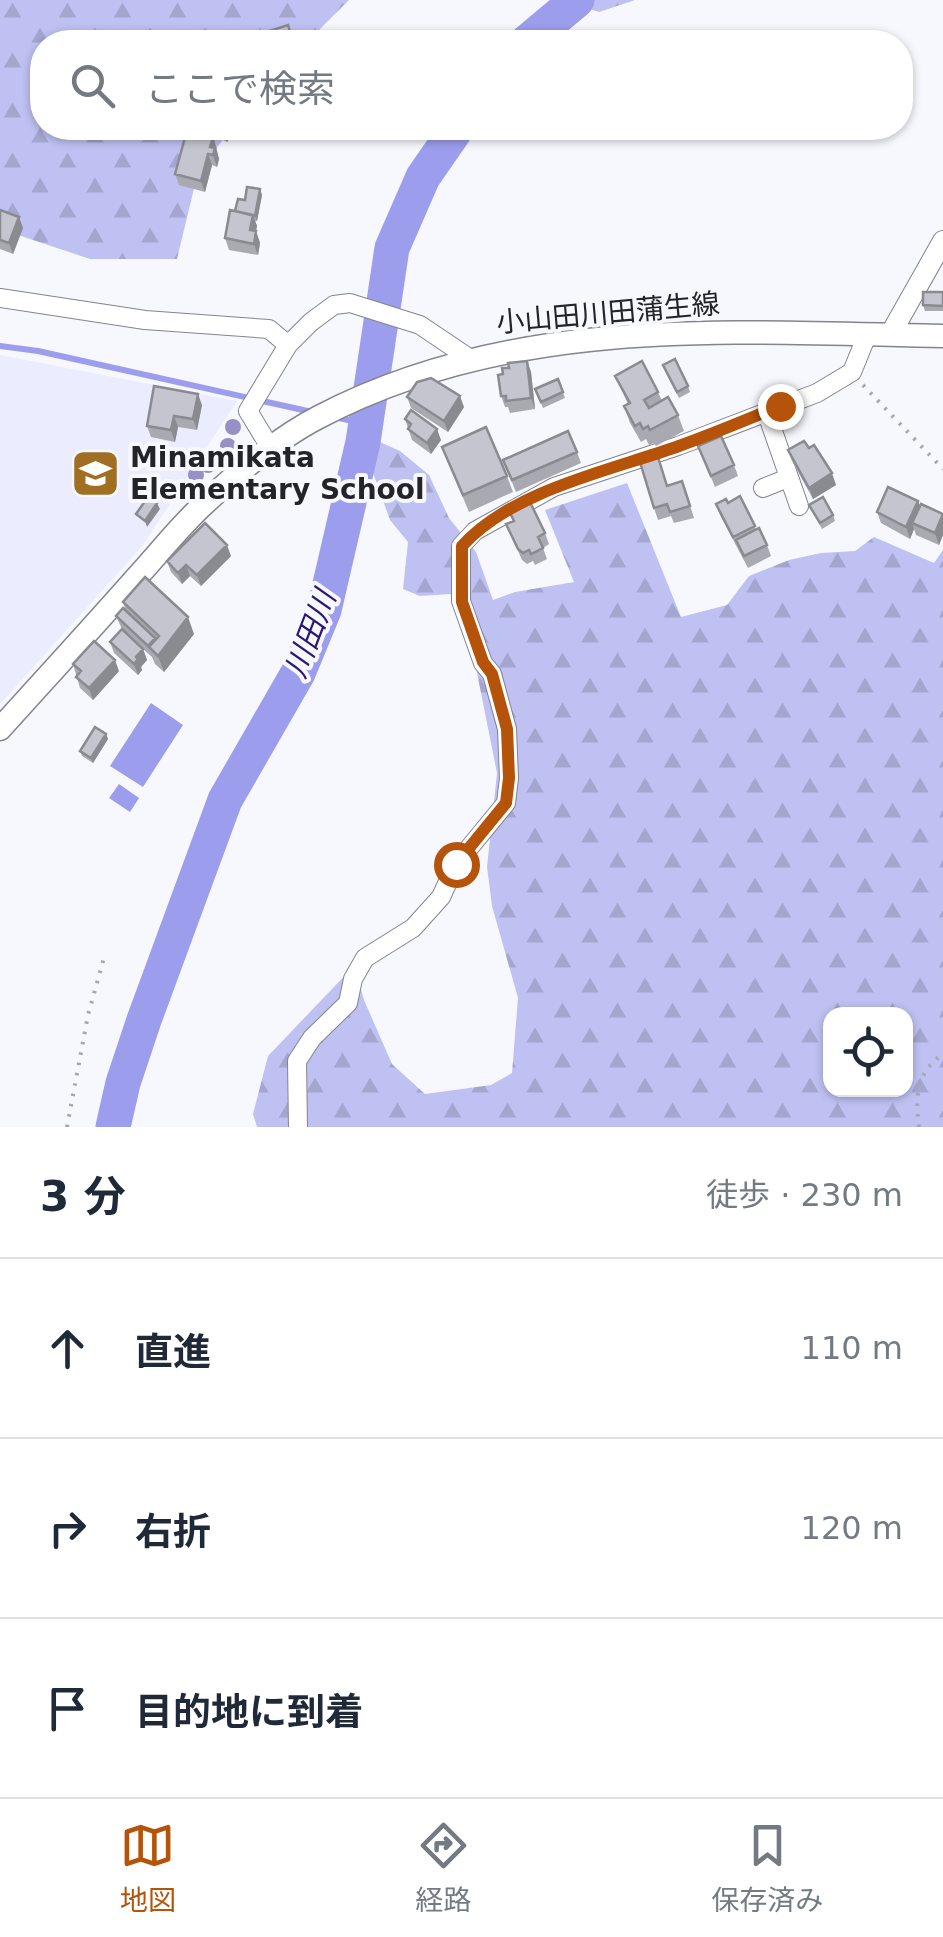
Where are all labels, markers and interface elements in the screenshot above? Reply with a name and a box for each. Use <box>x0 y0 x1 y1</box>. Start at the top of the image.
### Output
search box <box>30 30 913 140</box>
icon: search <box>65 58 120 113</box>
text: ここで検索 <box>145 67 335 111</box>
street label: 小山田川田蒲生線 <box>495 287 721 339</box>
route end <box>758 384 804 430</box>
place label: Minamikata Elementary School <box>130 441 425 506</box>
school or university icon: Minamikata Elementary School <box>69 447 121 499</box>
water label: 川田川 <box>278 583 344 682</box>
route start <box>434 842 480 888</box>
map controls <box>823 1007 913 1097</box>
button: locate <box>823 1007 913 1097</box>
text: 3 分 <box>40 1172 126 1221</box>
text: 徒歩 · 230 m <box>706 1176 903 1214</box>
icon: ahead <box>40 1321 95 1376</box>
text: 110 m <box>801 1329 903 1367</box>
text: 直進 <box>135 1330 211 1374</box>
icon: right <box>40 1501 95 1556</box>
text: 120 m <box>801 1509 903 1547</box>
text: 右折 <box>135 1510 211 1554</box>
icon: arrive <box>40 1681 95 1736</box>
text: 目的地に到着 <box>135 1690 363 1734</box>
tab: 地図 <box>120 1818 176 1918</box>
tab: 経路 <box>415 1818 471 1918</box>
tab: 保存済み <box>711 1818 823 1918</box>

